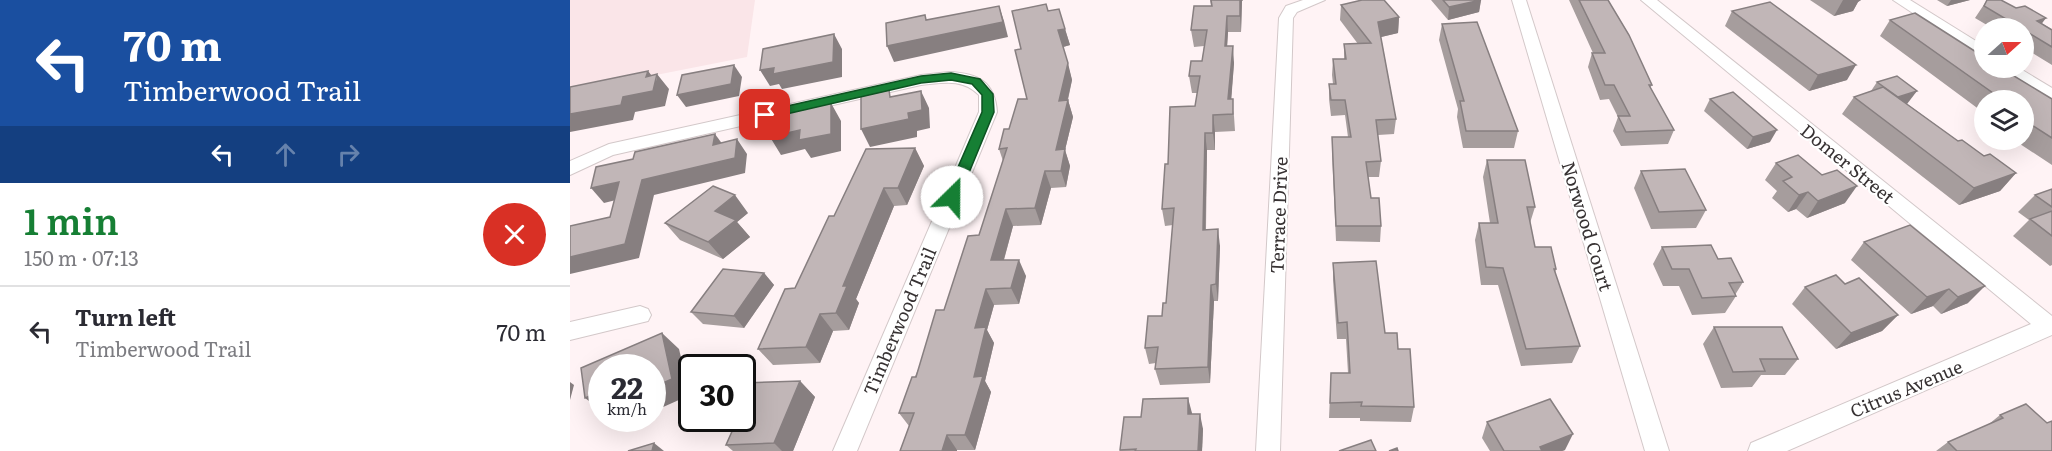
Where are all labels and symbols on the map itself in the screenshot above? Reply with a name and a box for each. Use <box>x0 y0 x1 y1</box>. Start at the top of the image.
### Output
north arrow <box>1974 18 2034 78</box>
pin <box>739 89 790 140</box>
street label: Domer Street <box>1795 117 1901 210</box>
street label: Terrace Drive <box>1262 156 1294 274</box>
street label: Norwood Court <box>1555 158 1621 295</box>
position arrow <box>920 165 984 229</box>
street label: Timberwood Trail <box>856 243 942 399</box>
street label: Citrus Avenue <box>1846 352 1966 424</box>
speed limit sign: 30 <box>678 354 756 432</box>

